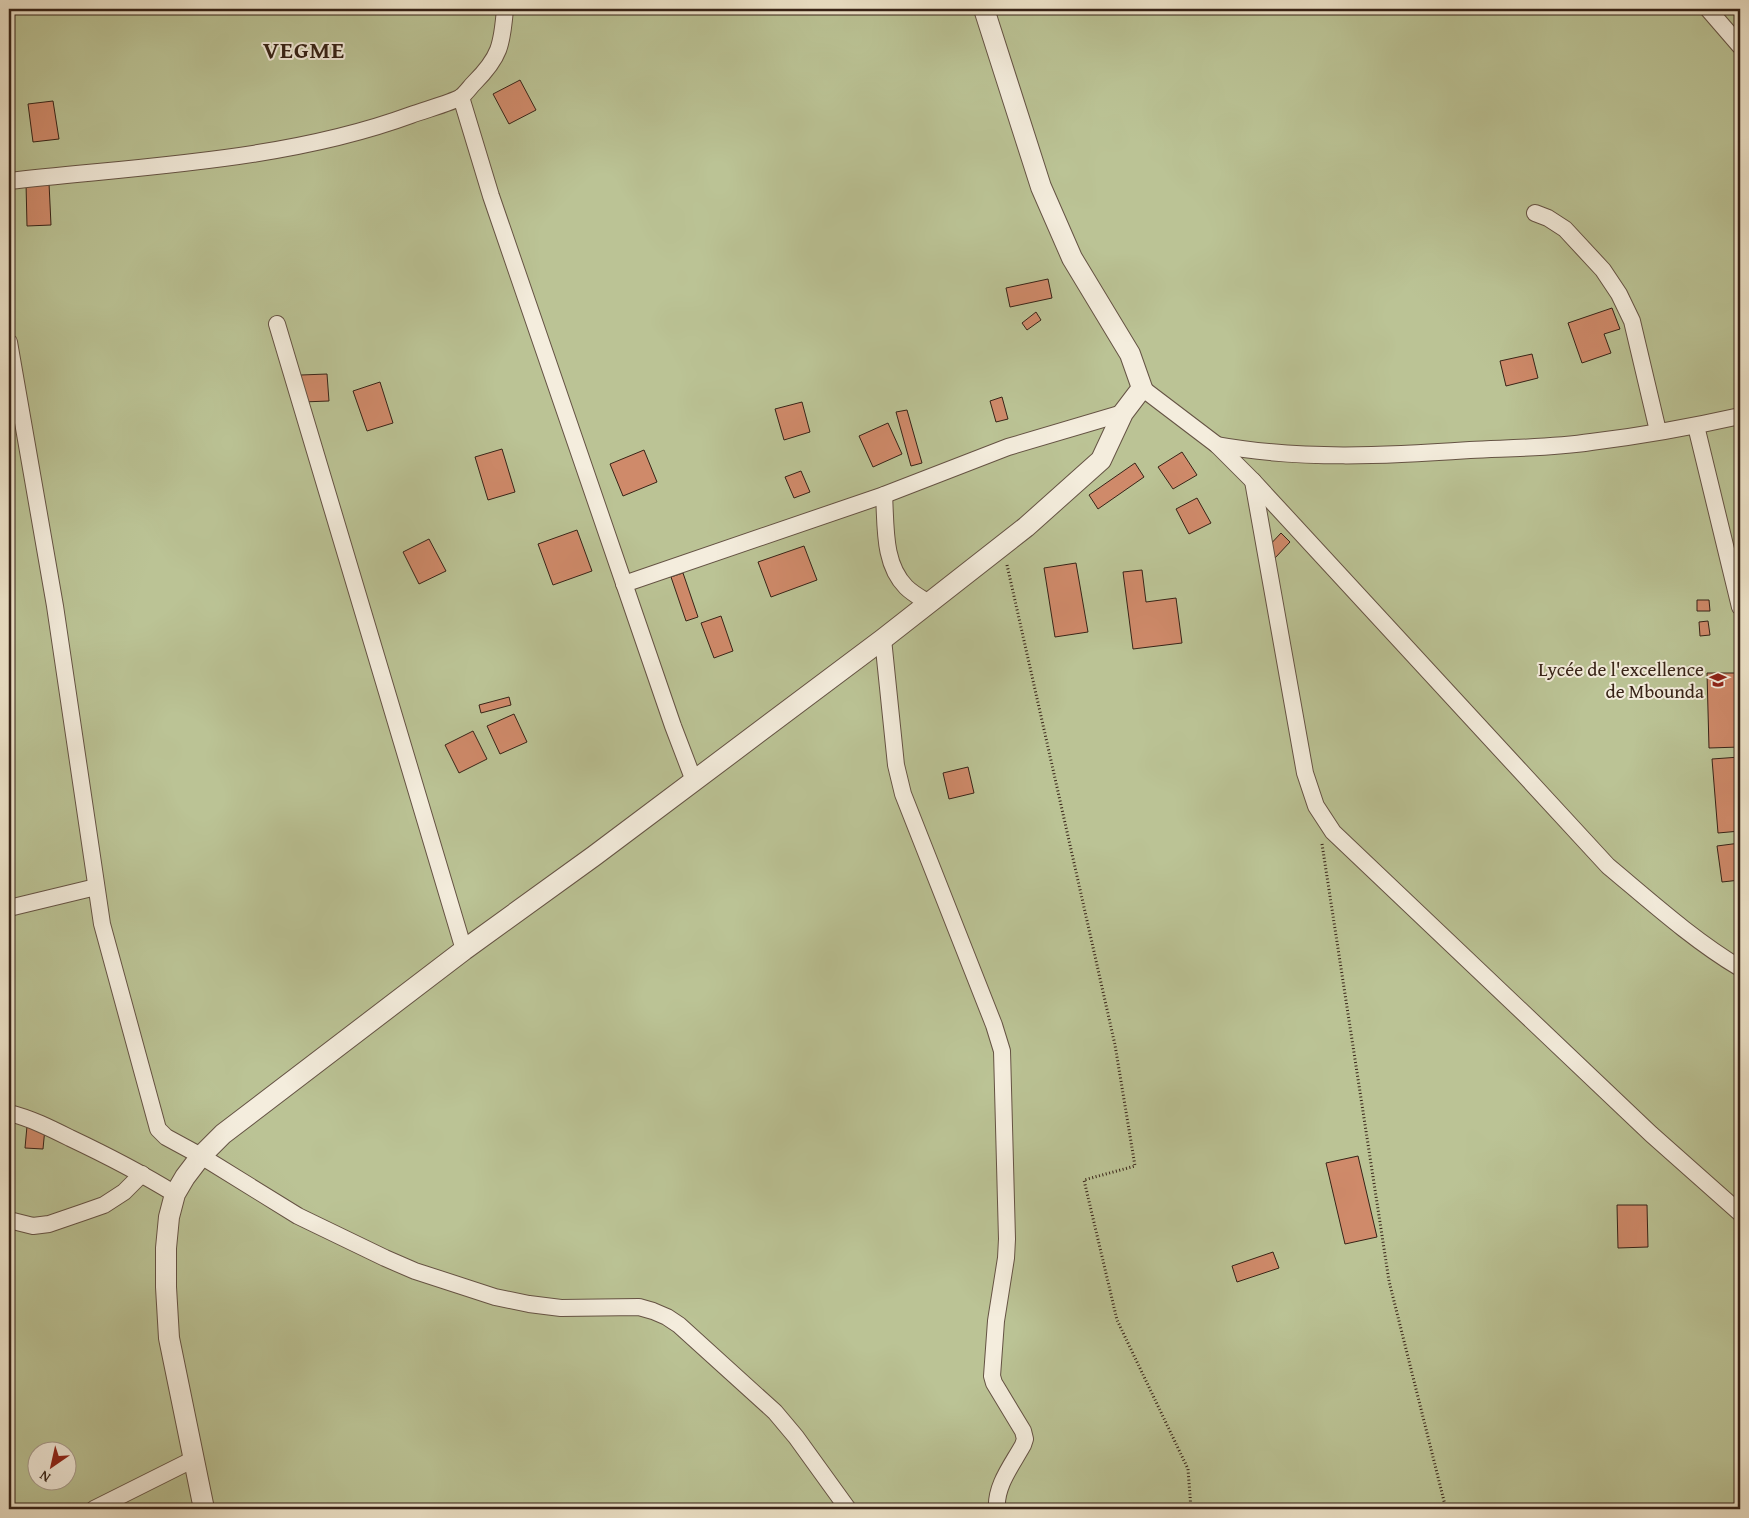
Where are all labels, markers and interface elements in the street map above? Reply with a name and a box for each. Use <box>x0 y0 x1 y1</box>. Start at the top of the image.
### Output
district label: VEGME <box>263 32 345 67</box>
place label: Lycée de l'excellence de Mbounda <box>1538 655 1704 705</box>
school or university icon: Lycée de l'excellence de Mbounda <box>1708 670 1728 690</box>
north arrow <box>28 1440 78 1490</box>
text: N <box>35 1466 54 1488</box>

